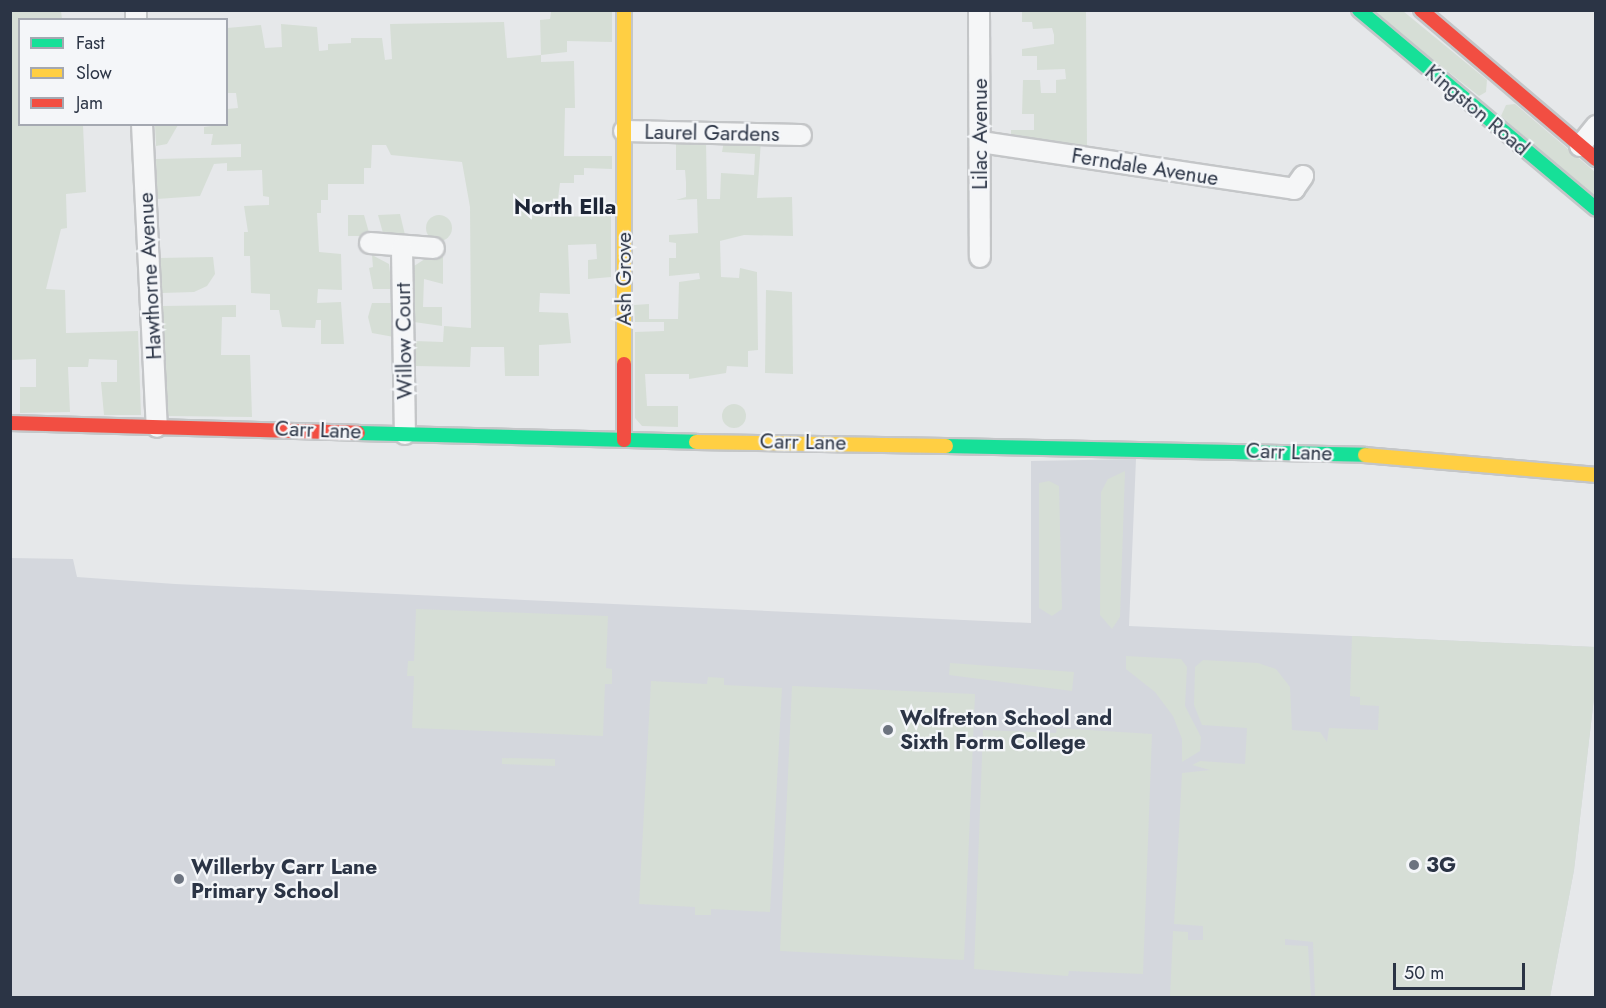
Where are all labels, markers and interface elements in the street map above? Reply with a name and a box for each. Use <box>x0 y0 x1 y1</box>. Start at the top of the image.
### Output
legend <box>18 18 228 126</box>
text: Fast <box>76 30 105 56</box>
street label: Kingston Road <box>1420 59 1534 161</box>
text: Slow <box>76 60 112 86</box>
street label: Lilac Avenue <box>967 78 993 190</box>
text: Jam <box>76 90 103 116</box>
street label: Laurel Gardens <box>644 119 780 147</box>
street label: Ferndale Avenue <box>1070 143 1220 191</box>
street label: Hawthorne Avenue <box>133 192 167 360</box>
district label: North Ella <box>514 194 616 220</box>
street label: Ash Grove <box>611 232 637 326</box>
street label: Willow Court <box>390 282 418 400</box>
street label: Carr Lane <box>274 416 362 444</box>
street label: Carr Lane <box>759 429 847 455</box>
street label: Carr Lane <box>1245 438 1333 466</box>
place label: Wolfreton School and Sixth Form College <box>900 705 1112 755</box>
marker: Wolfreton School and Sixth Form College <box>881 723 895 737</box>
place label: 3G <box>1426 852 1456 878</box>
place label: Willerby Carr Lane Primary School <box>191 854 377 904</box>
marker: 3G <box>1407 858 1421 872</box>
marker: Willerby Carr Lane Primary School <box>172 872 186 886</box>
scale bar <box>1396 951 1528 989</box>
text: 50 m <box>1404 960 1444 986</box>

